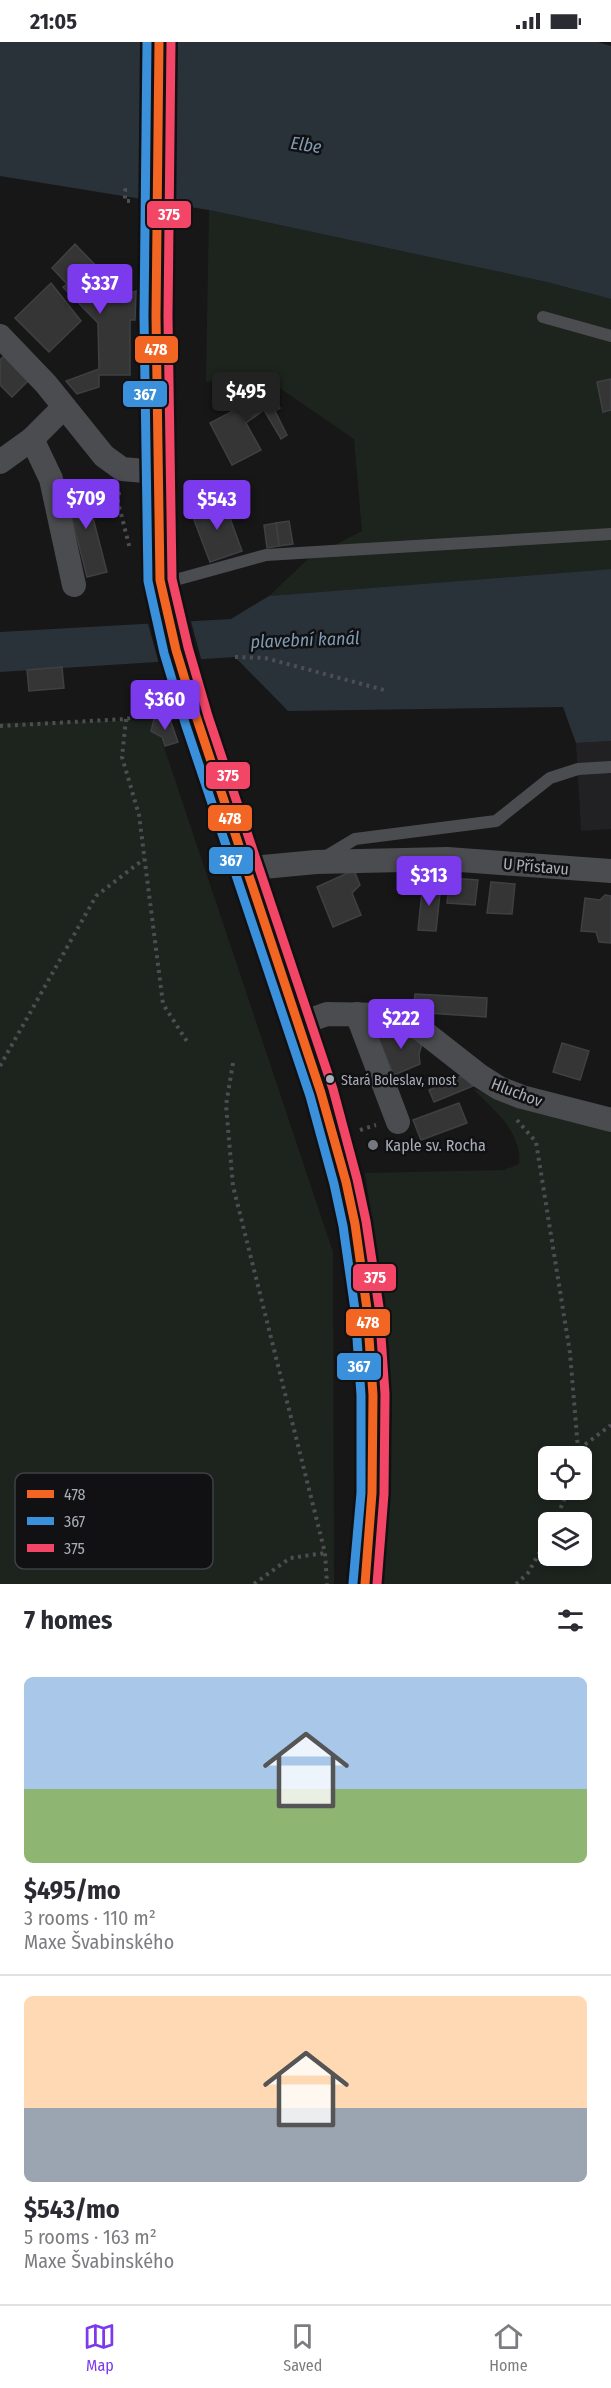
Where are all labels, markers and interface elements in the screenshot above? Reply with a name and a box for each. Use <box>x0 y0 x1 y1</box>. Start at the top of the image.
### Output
text: 21:05 <box>30 8 77 35</box>
water label: Elbe <box>289 132 324 158</box>
line badge: 375 <box>146 200 192 229</box>
text: 375 <box>157 205 180 224</box>
pin: $337 <box>64 264 136 315</box>
text: $337 <box>81 271 119 295</box>
line badge: 478 <box>134 335 179 364</box>
text: 478 <box>145 340 168 359</box>
pin: $495 <box>210 372 282 423</box>
text: $495 <box>226 379 266 403</box>
line badge: 367 <box>122 380 168 408</box>
text: 367 <box>133 385 156 404</box>
pin: $709 <box>50 479 122 530</box>
pin: $543 <box>181 480 253 531</box>
text: $709 <box>66 486 106 510</box>
text: $543 <box>197 487 237 511</box>
water label: plavební kanál <box>250 627 360 653</box>
pin: $360 <box>129 680 201 731</box>
text: $360 <box>145 687 185 711</box>
line badge: 375 <box>205 761 251 790</box>
text: 375 <box>216 766 239 785</box>
line badge: 478 <box>207 804 253 832</box>
text: 478 <box>219 809 242 828</box>
line badge: 367 <box>208 846 254 875</box>
text: 367 <box>219 851 242 870</box>
street label: U Přístavu <box>502 854 570 879</box>
pin: $313 <box>393 856 465 907</box>
text: $313 <box>411 863 447 887</box>
pin: $222 <box>365 999 437 1050</box>
text: $222 <box>382 1006 420 1030</box>
place label: Stará Boleslav, most <box>341 1072 457 1089</box>
marker: Stará Boleslav, most <box>324 1073 336 1085</box>
street label: Hluchov <box>489 1074 545 1111</box>
place label: Kaple sv. Rocha <box>385 1136 486 1155</box>
marker: Kaple sv. Rocha <box>366 1138 380 1152</box>
line badge: 375 <box>352 1263 397 1292</box>
text: 375 <box>363 1268 386 1287</box>
line badge: 478 <box>345 1308 391 1337</box>
text: 478 <box>357 1313 380 1332</box>
line badge: 367 <box>336 1352 382 1381</box>
text: 367 <box>347 1357 370 1376</box>
map controls <box>538 1446 592 1566</box>
button: locate <box>538 1446 592 1500</box>
legend <box>15 1473 213 1569</box>
text: 478 <box>64 1485 86 1504</box>
text: 367 <box>64 1512 86 1531</box>
button: layers <box>538 1512 592 1566</box>
text: 375 <box>64 1539 85 1558</box>
icon: filters <box>554 1604 587 1637</box>
text: 7 homes <box>24 1605 112 1636</box>
icon: home <box>252 1716 360 1824</box>
text: $495/mo <box>24 1875 121 1906</box>
text: 3 rooms · 110 m² <box>24 1906 156 1930</box>
text: Maxe Švabinského <box>24 1930 174 1954</box>
icon: home <box>252 2035 360 2143</box>
text: $543/mo <box>24 2194 120 2225</box>
text: 5 rooms · 163 m² <box>24 2225 157 2249</box>
text: Maxe Švabinského <box>24 2249 174 2273</box>
tab: Map <box>83 2320 116 2375</box>
tab: Saved <box>283 2320 322 2375</box>
tab: Home <box>489 2320 528 2375</box>

